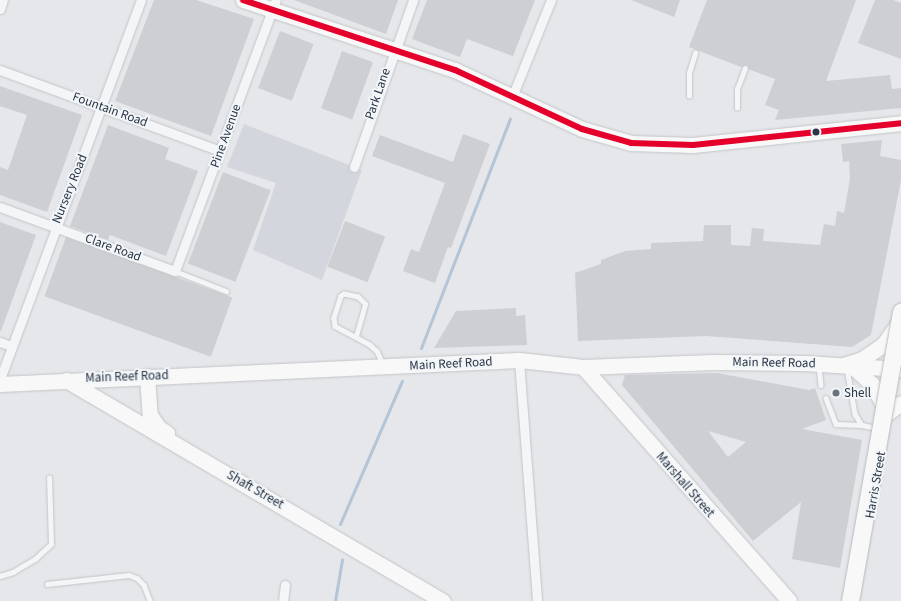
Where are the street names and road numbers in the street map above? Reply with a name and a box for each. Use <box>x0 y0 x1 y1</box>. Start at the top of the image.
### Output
street label: Park Lane <box>362 66 394 122</box>
street label: Fountain Road <box>70 89 150 131</box>
street label: Pine Avenue <box>207 102 245 170</box>
street label: Nursery Road <box>49 152 91 226</box>
street label: Clare Road <box>83 231 143 265</box>
street label: Main Reef Road <box>409 354 493 374</box>
street label: Main Reef Road <box>732 354 816 372</box>
street label: Main Reef Road <box>85 368 169 386</box>
street label: Marshall Street <box>652 449 718 521</box>
street label: Harris Street <box>862 450 890 520</box>
street label: Shaft Street <box>224 467 286 513</box>

